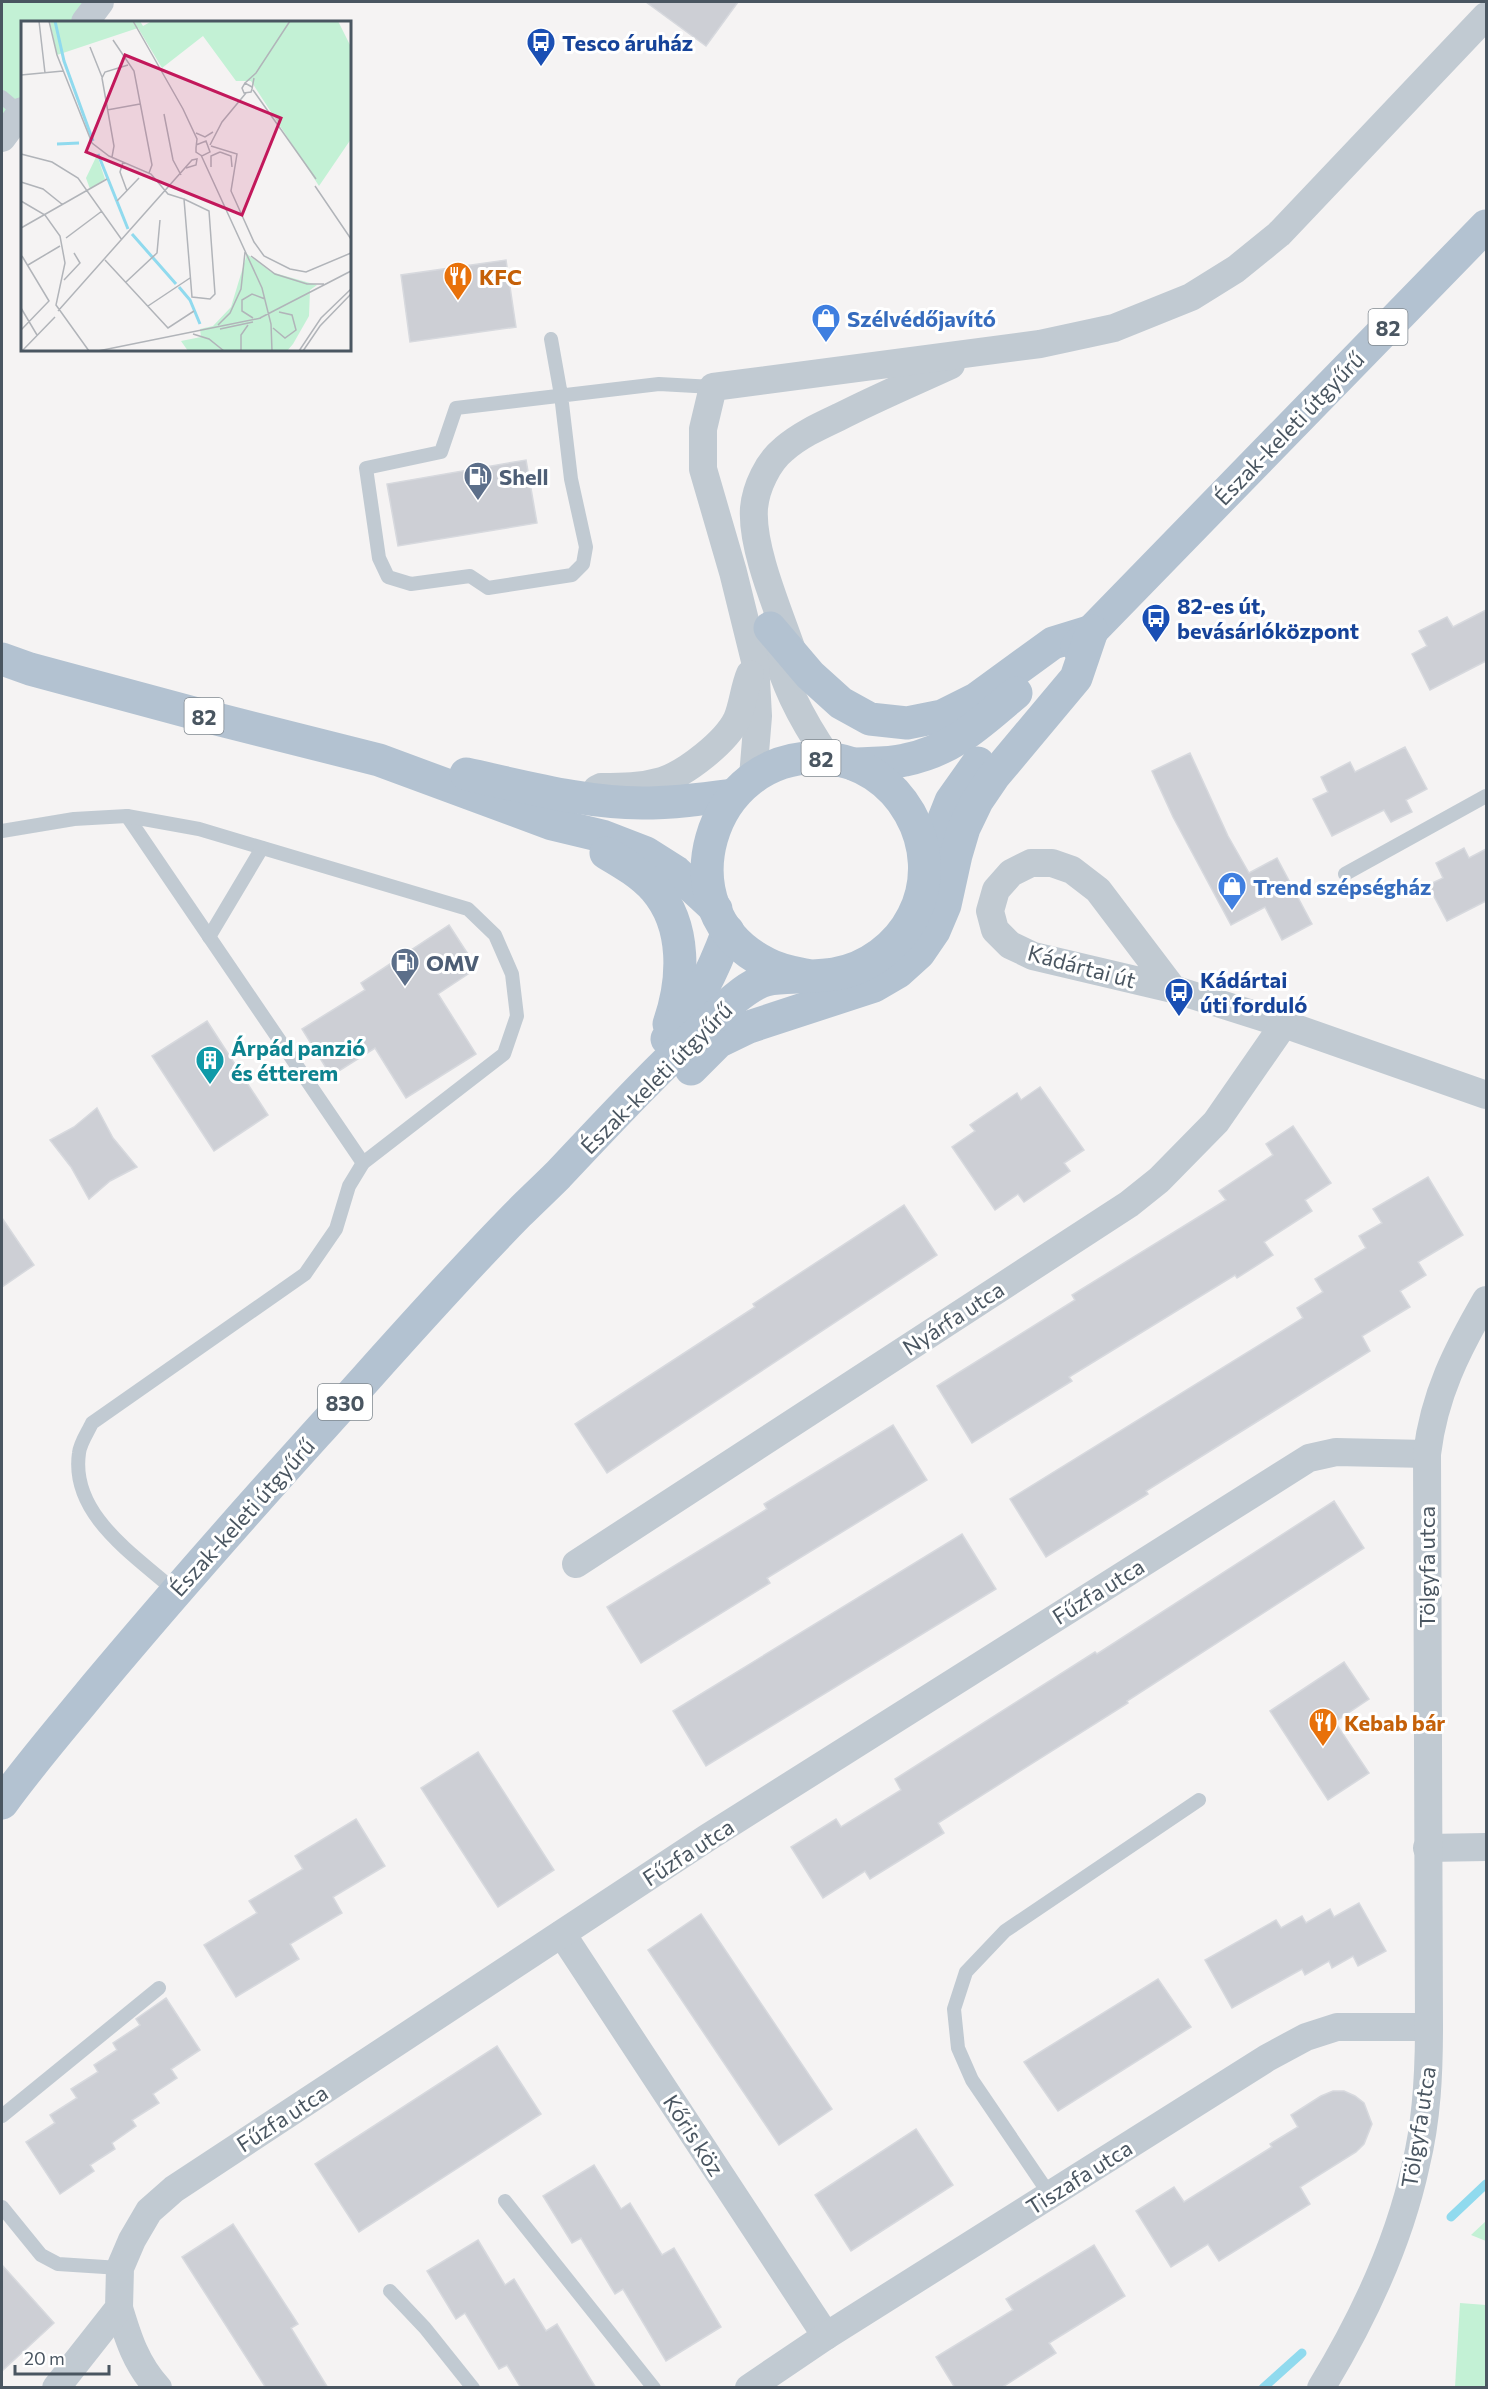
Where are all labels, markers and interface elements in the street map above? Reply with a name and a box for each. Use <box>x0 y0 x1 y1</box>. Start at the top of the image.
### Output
inset map <box>21 21 351 351</box>
bus stop icon: Tesco áruház <box>525 26 557 68</box>
place label: Tesco áruház <box>562 29 693 56</box>
restaurant icon: KFC <box>442 260 474 302</box>
place label: KFC <box>479 263 522 290</box>
shop icon: Szélvédőjavító <box>810 302 842 344</box>
place label: Szélvédőjavító <box>847 305 996 332</box>
road number: 82 <box>1368 309 1408 345</box>
street label: Észak-keleti útgyűrű <box>1209 346 1369 510</box>
fuel station icon: Shell <box>462 460 494 502</box>
place label: Shell <box>499 463 549 490</box>
place label: 82-es út, bevásárlóközpont <box>1177 592 1359 644</box>
bus stop icon: 82-es út, bevásárlóközpont <box>1140 602 1172 644</box>
road number: 82 <box>184 698 224 734</box>
road number: 82 <box>802 740 840 776</box>
shop icon: Trend szépségház <box>1216 870 1248 912</box>
place label: Trend szépségház <box>1253 873 1431 900</box>
street label: Kádártai út <box>1025 939 1139 993</box>
fuel station icon: OMV <box>389 946 421 988</box>
place label: OMV <box>426 949 480 976</box>
place label: Kádártai úti forduló <box>1200 966 1307 1018</box>
bus stop icon: Kádártai úti forduló <box>1163 976 1195 1018</box>
street label: Észak-keleti útgyűrű <box>575 997 737 1159</box>
place label: Árpád panzió és étterem <box>231 1034 365 1086</box>
building icon: Árpád panzió és étterem <box>194 1044 226 1086</box>
street label: Nyárfa utca <box>897 1275 1009 1361</box>
road number: 830 <box>318 1384 372 1420</box>
street label: Észak-keleti útgyűrű <box>164 1432 320 1602</box>
street label: Tölgyfa utca <box>1413 1506 1440 1628</box>
street label: Fűzfa utca <box>1047 1552 1149 1630</box>
restaurant icon: Kebab bár <box>1307 1706 1339 1748</box>
place label: Kebab bár <box>1344 1709 1445 1736</box>
street label: Fűzfa utca <box>637 1813 739 1891</box>
street label: Tölgyfa utca <box>1395 2065 1441 2189</box>
street label: Fűzfa utca <box>231 2079 333 2157</box>
street label: Kőris köz <box>658 2089 730 2181</box>
street label: Tiszafa utca <box>1021 2134 1137 2220</box>
scale bar <box>15 2338 110 2376</box>
text: 20 m <box>24 2347 65 2369</box>

